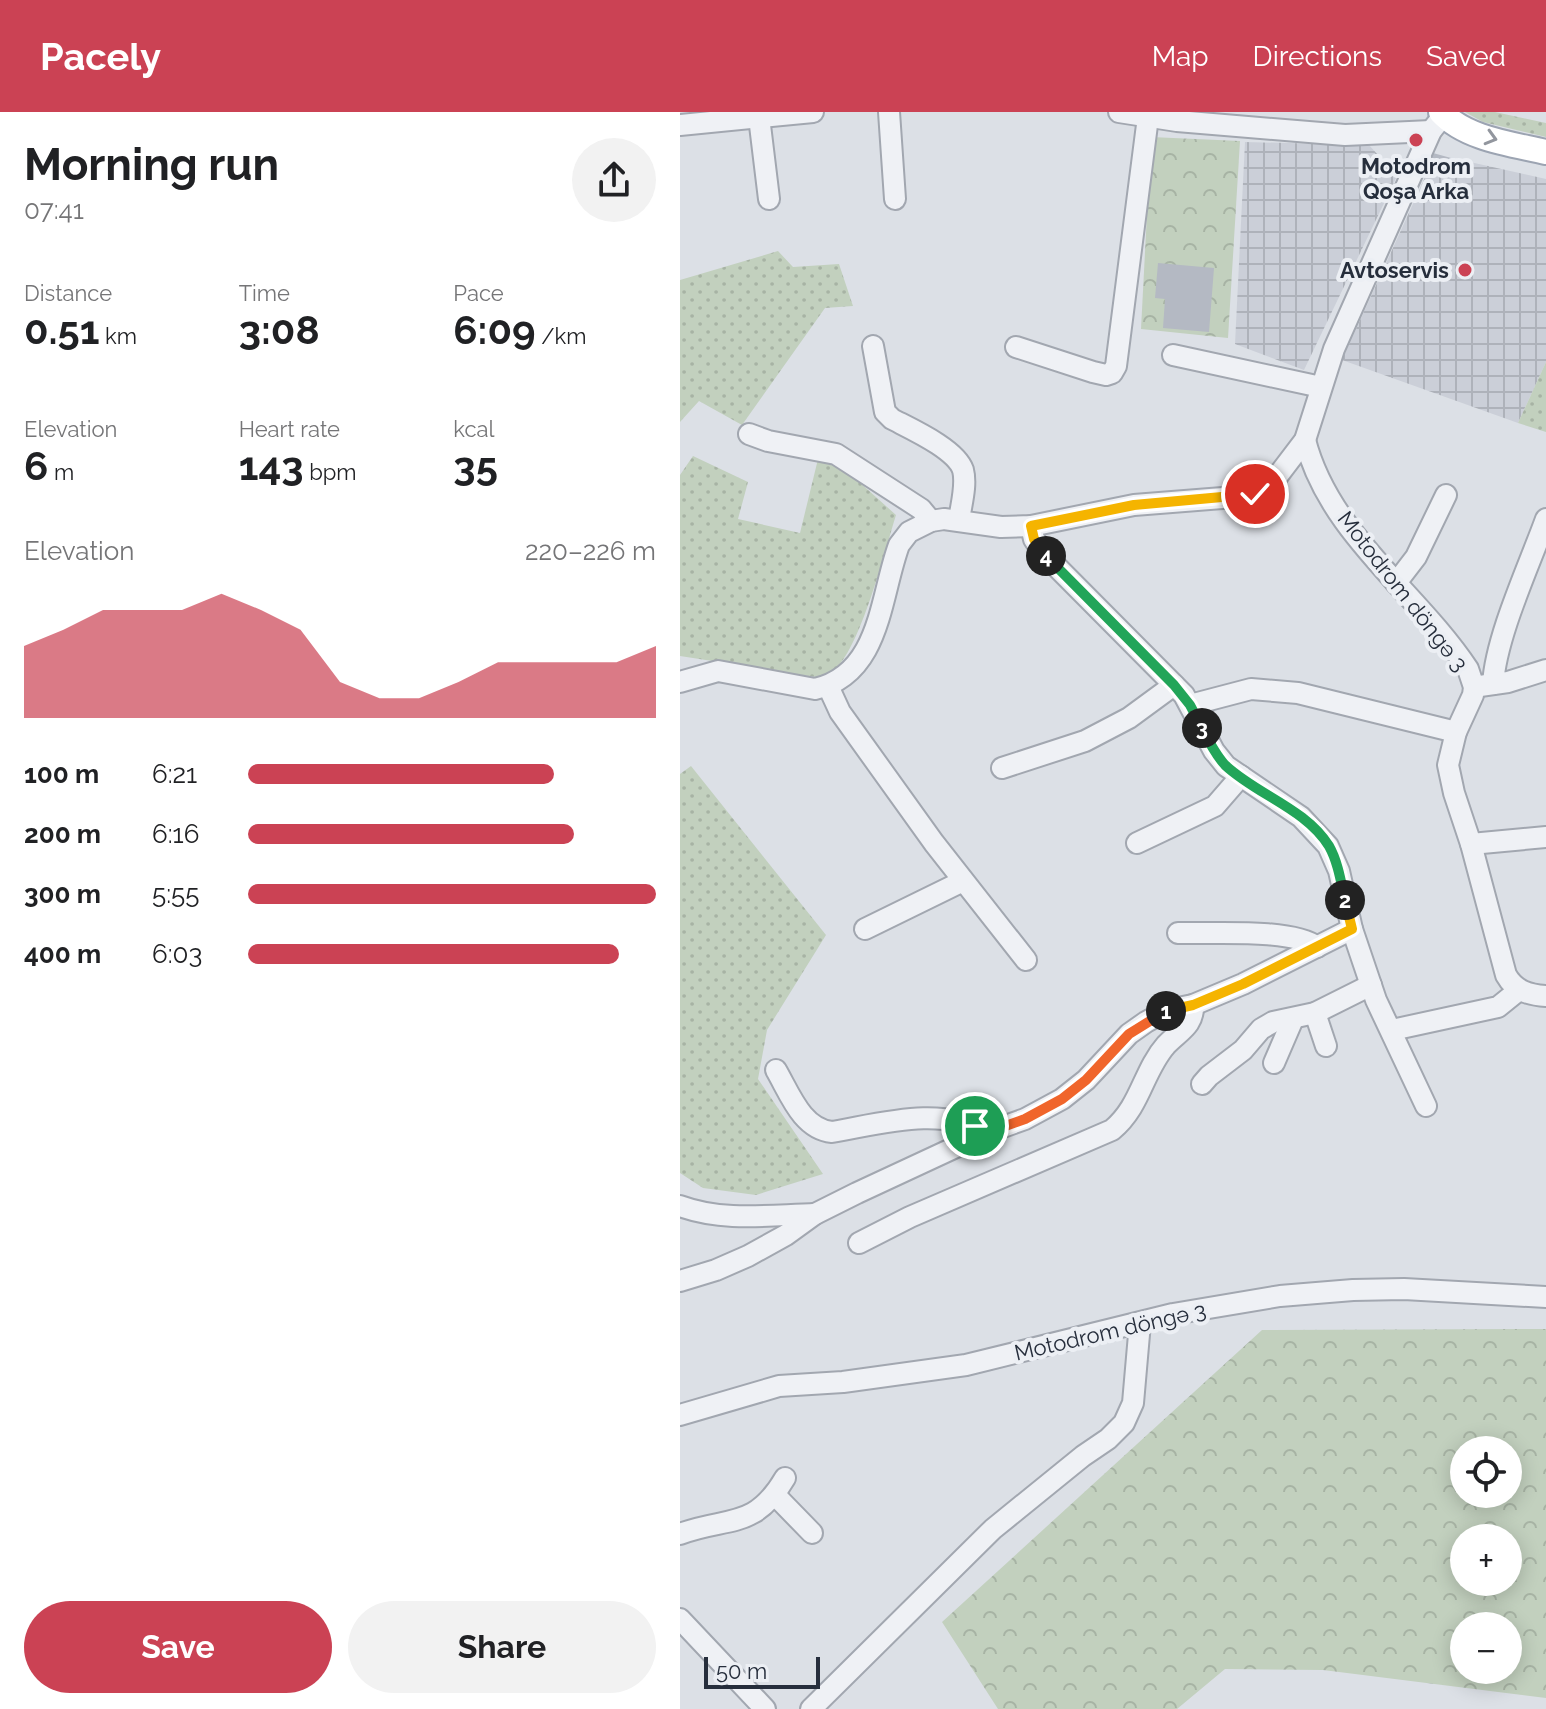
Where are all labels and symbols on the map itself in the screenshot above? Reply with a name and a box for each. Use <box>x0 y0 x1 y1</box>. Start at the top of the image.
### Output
one-way arrow <box>1483 129 1497 145</box>
marker: Motodrom Qoşa Arka <box>1407 131 1425 149</box>
place label: Motodrom Qoşa Arka <box>1361 153 1471 204</box>
place label: Avtoservis <box>1340 257 1449 283</box>
marker: Avtoservis <box>1456 261 1474 279</box>
pin <box>1221 460 1289 528</box>
street label: Motodrom döngə 3 <box>1332 506 1474 676</box>
pin: 4 <box>1026 536 1066 576</box>
pin: 3 <box>1182 708 1222 748</box>
pin: 2 <box>1325 880 1365 920</box>
pin: 1 <box>1146 991 1186 1031</box>
pin <box>941 1092 1009 1160</box>
street label: Motodrom döngə 3 <box>1012 1296 1208 1366</box>
scale bar <box>704 1653 820 1689</box>

